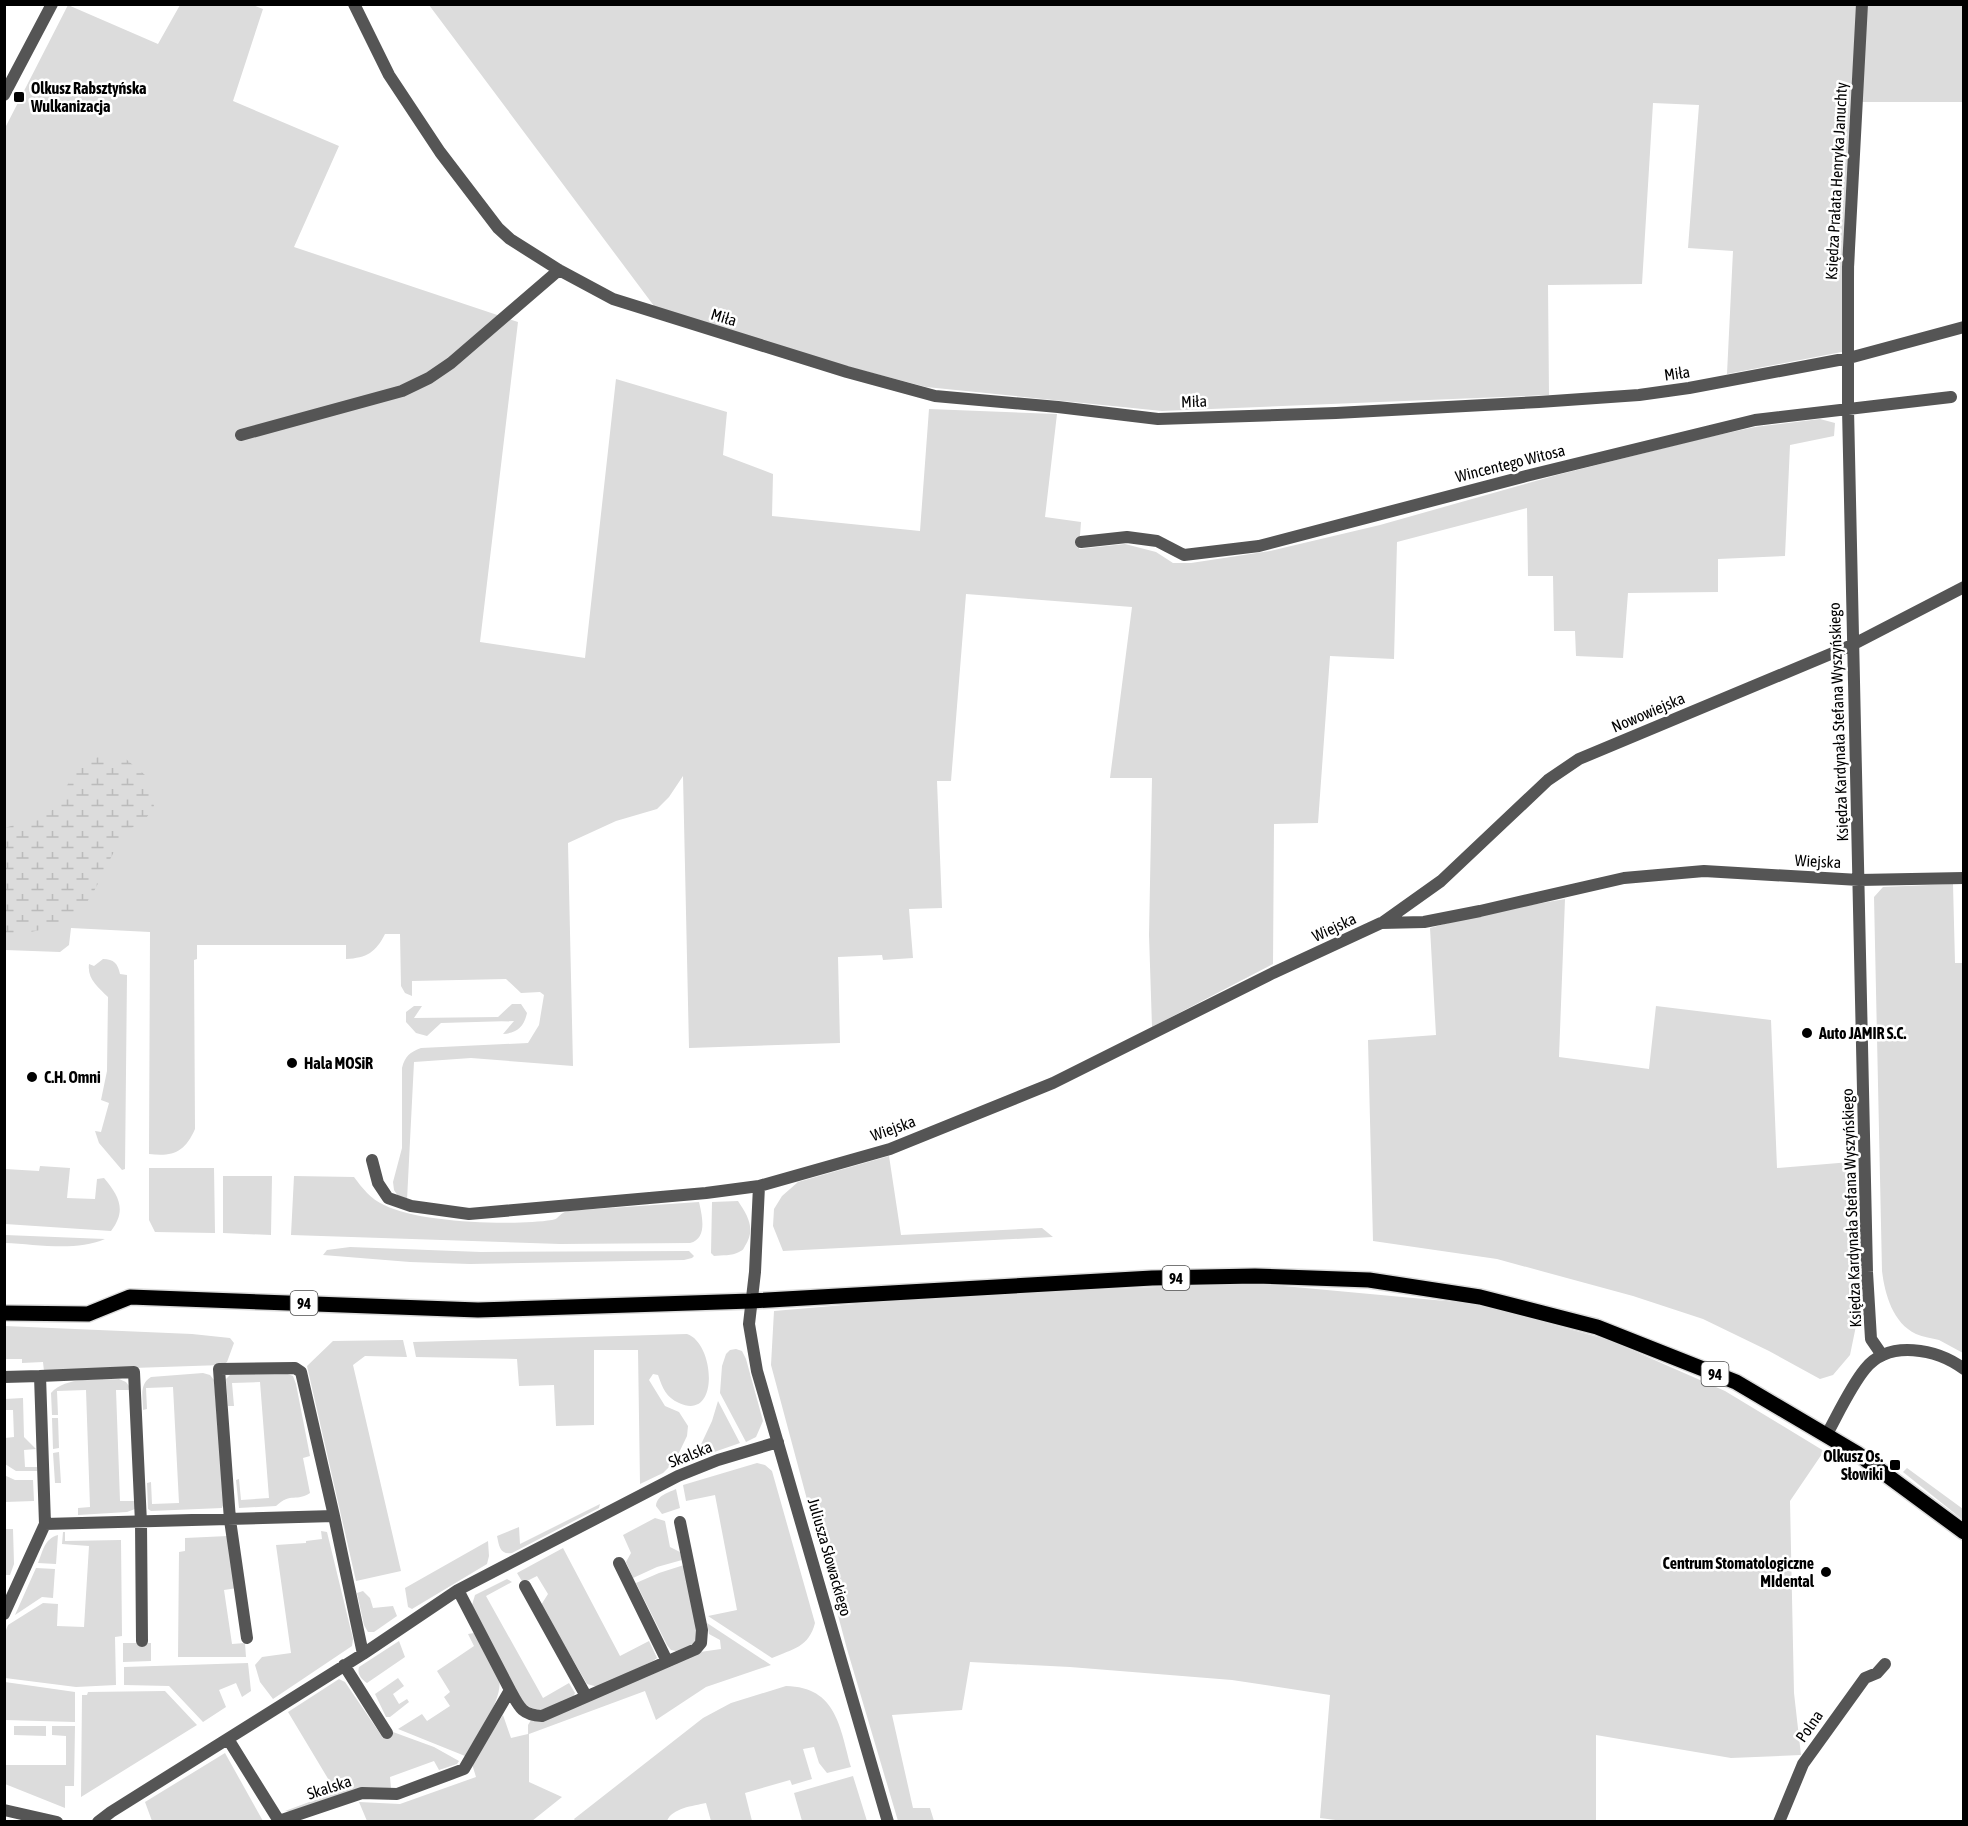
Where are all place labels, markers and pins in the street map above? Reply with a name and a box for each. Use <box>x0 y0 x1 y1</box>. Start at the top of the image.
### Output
place label: Olkusz Rabsztyńska Wulkanizacja <box>30 79 146 115</box>
marker: Olkusz Rabsztyńska Wulkanizacja <box>12 90 26 104</box>
place label: Auto JAMIR S.C. <box>1818 1024 1906 1042</box>
marker: Auto JAMIR S.C. <box>1800 1026 1814 1040</box>
place label: Hala MOSiR <box>304 1054 373 1072</box>
marker: Hala MOSiR <box>285 1056 299 1070</box>
place label: C.H. Omni <box>44 1068 101 1086</box>
marker: C.H. Omni <box>25 1070 39 1084</box>
place label: Olkusz Os. Słowiki <box>1823 1447 1883 1483</box>
marker: Olkusz Os. Słowiki <box>1888 1458 1902 1472</box>
place label: Centrum Stomatologiczne MIdental <box>1663 1554 1815 1590</box>
marker: Centrum Stomatologiczne MIdental <box>1819 1565 1833 1579</box>

